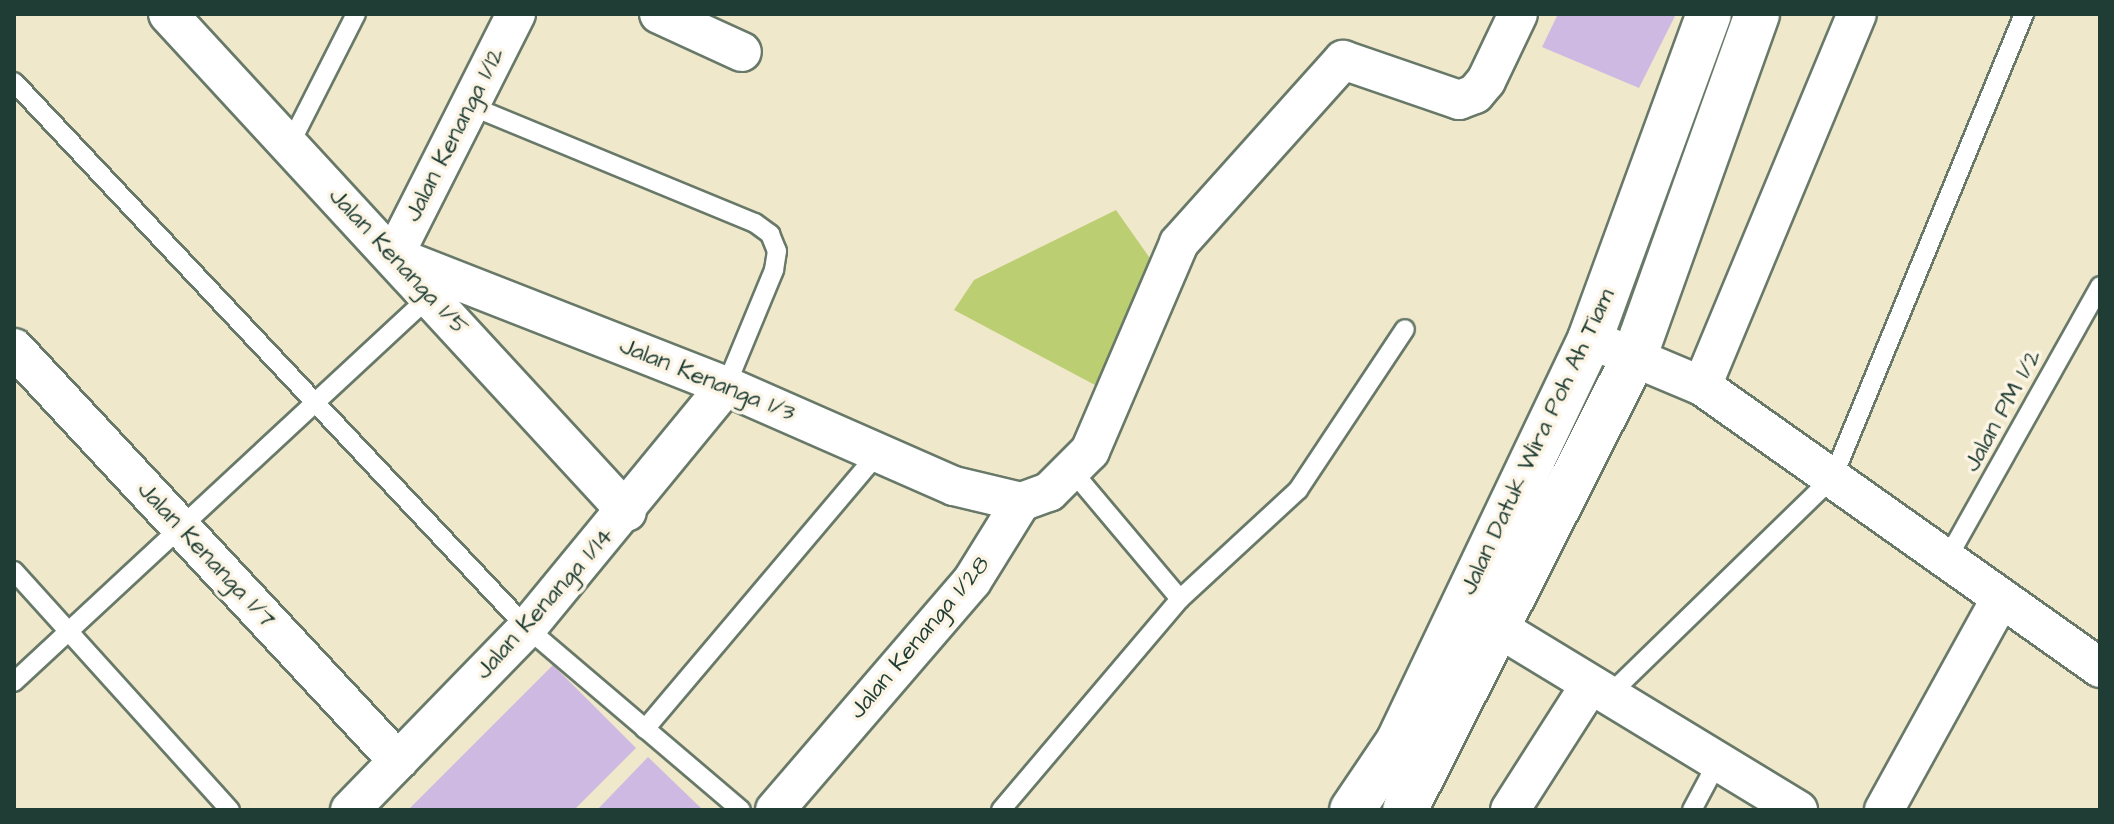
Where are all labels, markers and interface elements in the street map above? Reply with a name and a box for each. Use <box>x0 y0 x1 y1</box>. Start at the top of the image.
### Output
street label: Jalan Kenanga 1/12 <box>399 43 511 227</box>
street label: Jalan Kenanga 1/5 <box>322 182 474 342</box>
street label: Jalan Datuk Wira Poh Ah Tiam <box>1454 284 1622 600</box>
street label: Jalan Kenanga 1/3 <box>615 332 799 428</box>
street label: Jalan PM 1/2 <box>1958 345 2048 477</box>
street label: Jalan Kenanga 1/7 <box>131 476 281 634</box>
street label: Jalan Kenanga 1/14 <box>469 522 621 686</box>
street label: Jalan Kenanga 1/28 <box>843 551 997 725</box>

